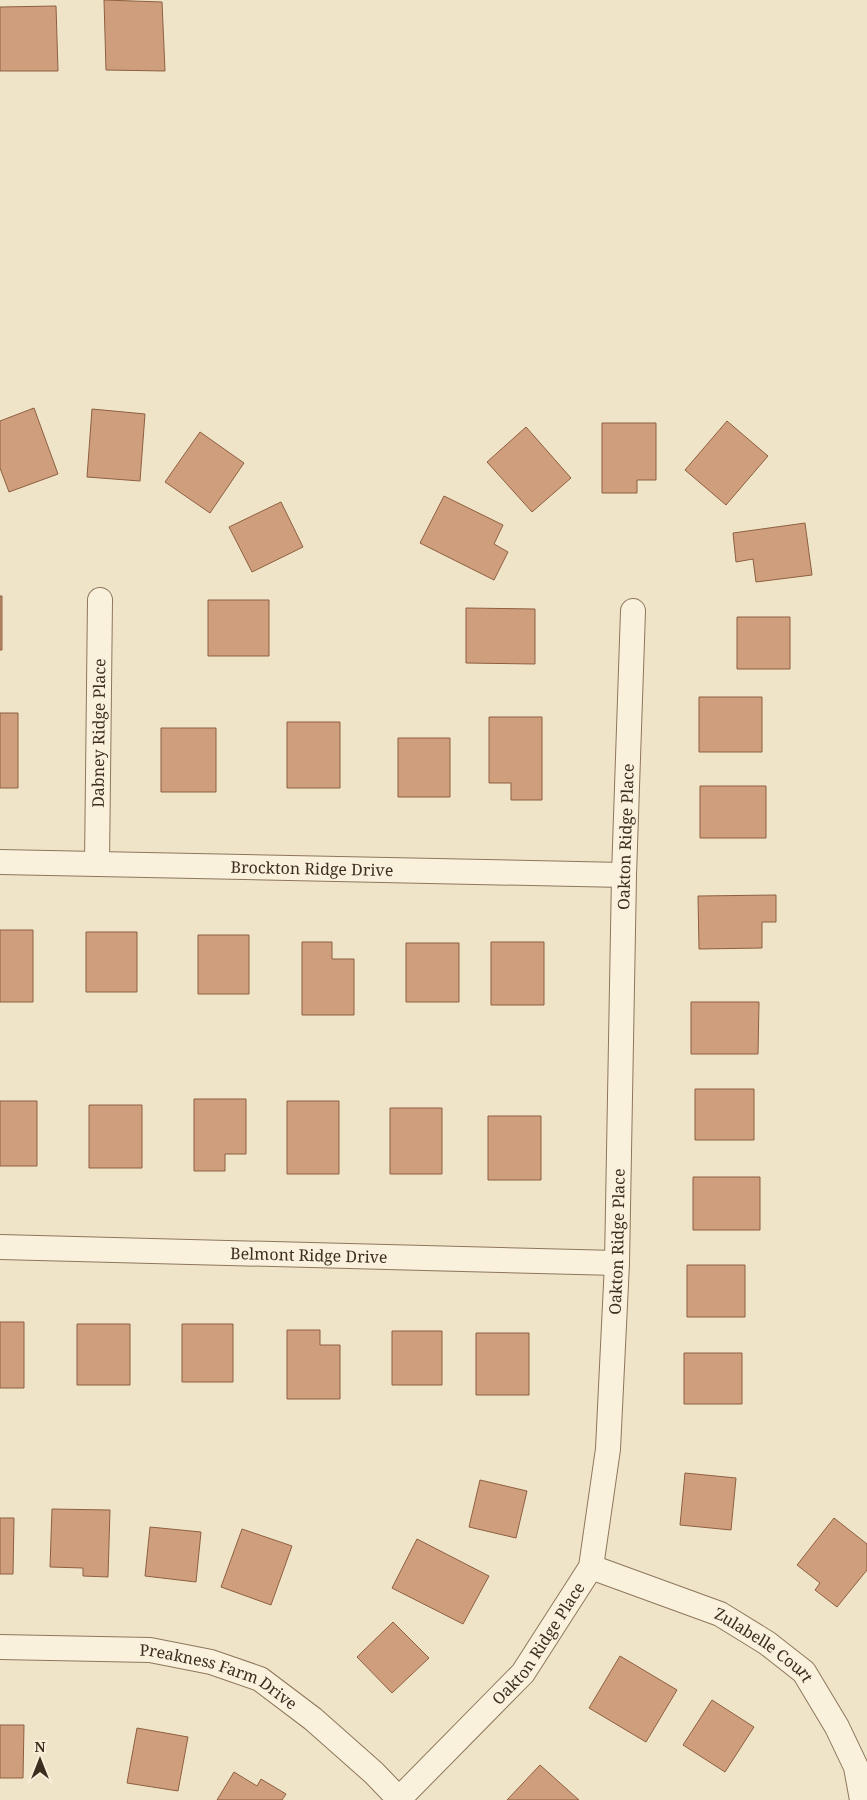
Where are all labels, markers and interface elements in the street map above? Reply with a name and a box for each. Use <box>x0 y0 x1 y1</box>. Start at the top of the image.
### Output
street label: Dabney Ridge Place <box>87 658 110 808</box>
street label: Oakton Ridge Place <box>612 763 639 910</box>
street label: Brockton Ridge Drive <box>230 856 394 881</box>
street label: Oakton Ridge Place <box>604 1168 630 1315</box>
street label: Belmont Ridge Drive <box>230 1242 388 1268</box>
street label: Oakton Ridge Place <box>487 1578 590 1710</box>
street label: Zulabelle Court <box>712 1602 819 1687</box>
street label: Preakness Farm Drive <box>140 1639 302 1714</box>
north arrow <box>15 1735 65 1785</box>
text: N <box>34 1737 46 1756</box>

